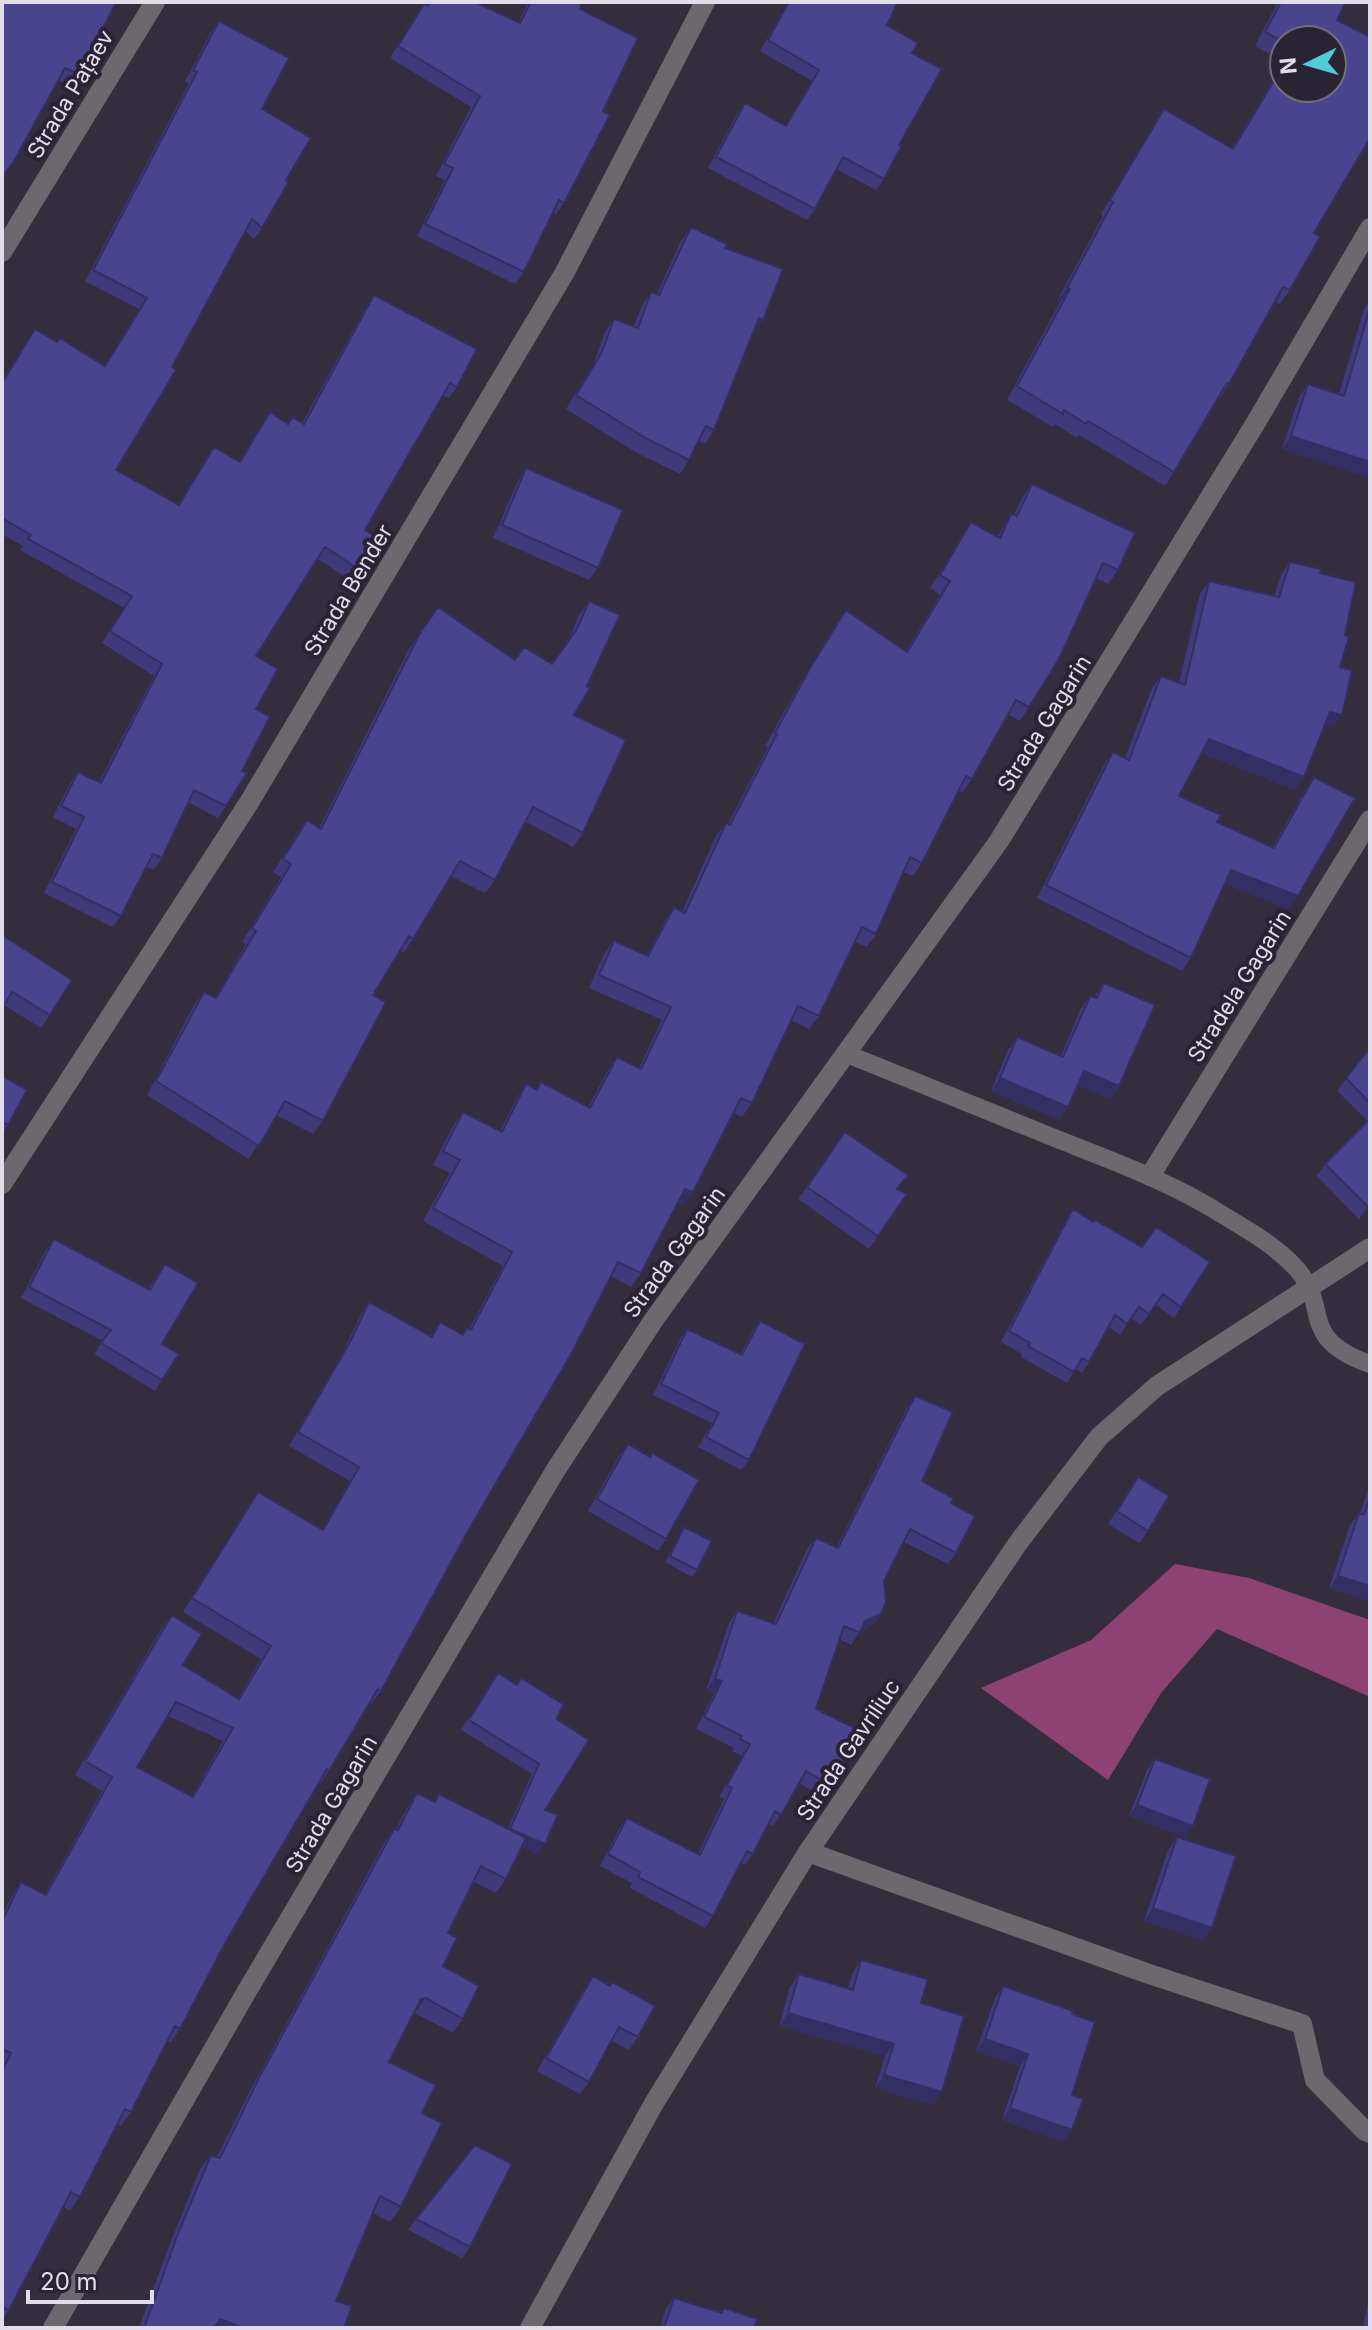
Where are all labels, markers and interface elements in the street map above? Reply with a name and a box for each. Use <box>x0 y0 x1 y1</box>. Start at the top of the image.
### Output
north arrow <box>1268 24 1348 104</box>
street label: Strada Pațaev <box>22 25 119 163</box>
text: N <box>1274 56 1302 75</box>
street label: Strada Bender <box>299 520 397 660</box>
street label: Strada Gagarin <box>992 650 1096 796</box>
street label: Stradela Gagarin <box>1182 905 1296 1067</box>
street label: Strada Gagarin <box>618 1181 730 1323</box>
street label: Strada Gavriliuc <box>791 1674 905 1826</box>
street label: Strada Gagarin <box>280 1731 382 1877</box>
scale bar <box>28 2254 152 2304</box>
text: 20 m <box>40 2267 98 2296</box>

